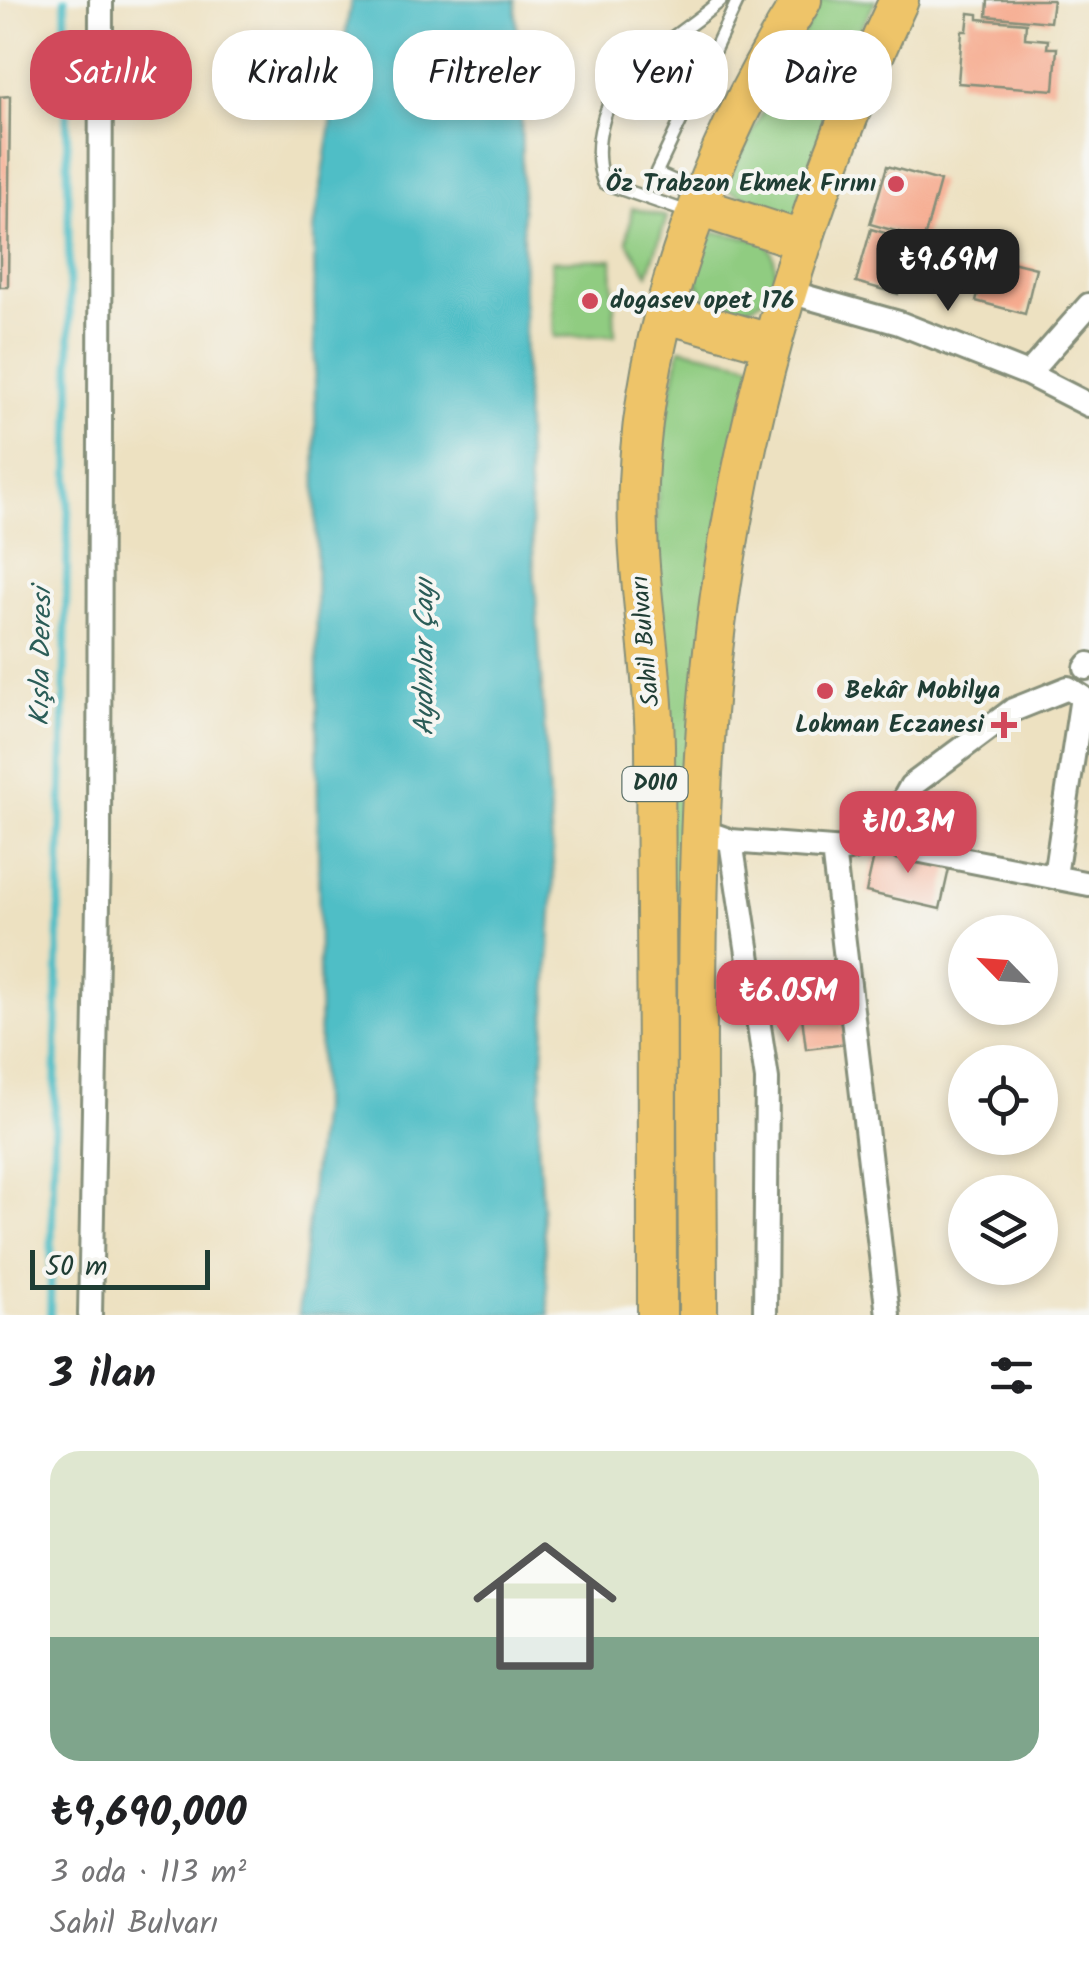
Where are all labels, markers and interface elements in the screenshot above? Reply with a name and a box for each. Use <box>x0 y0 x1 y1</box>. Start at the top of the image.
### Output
chip: Satılık <box>30 30 192 120</box>
chip: Kiralık <box>212 30 373 120</box>
chip: Filtreler <box>393 30 575 120</box>
chip: Yeni <box>595 30 728 120</box>
chip: Daire <box>748 30 892 120</box>
place label: Öz Trabzon Ekmek Fırını <box>606 164 876 204</box>
marker: Öz Trabzon Ekmek Fırını <box>885 173 907 195</box>
pin: ₺9.69M <box>867 229 1029 314</box>
text: ₺9.69M <box>898 236 998 287</box>
place label: dogasev opet 176 <box>610 281 795 321</box>
marker: dogasev opet 176 <box>579 290 601 312</box>
street label: Sahil Bulvarı <box>620 574 672 708</box>
water label: Aydınlar Çayı <box>403 576 448 736</box>
water label: Kışla Deresi <box>18 582 66 726</box>
place label: Bekâr Mobilya <box>845 671 1000 711</box>
marker: Bekâr Mobilya <box>814 680 836 702</box>
place label: Lokman Eczanesi <box>795 705 984 745</box>
marker: Lokman Eczanesi <box>993 714 1015 736</box>
road number: D010 <box>622 767 688 801</box>
pin: ₺10.3M <box>827 791 989 876</box>
text: ₺10.3M <box>861 798 955 849</box>
north arrow <box>948 915 1058 1025</box>
map controls <box>948 915 1058 1285</box>
pin: ₺6.05M <box>707 960 869 1045</box>
text: ₺6.05M <box>738 967 838 1018</box>
button: locate <box>948 1045 1058 1155</box>
button: layers <box>948 1175 1058 1285</box>
scale bar <box>30 1245 210 1290</box>
text: 50 m <box>45 1245 108 1290</box>
text: 3 ilan <box>50 1342 156 1409</box>
icon: filters <box>984 1348 1039 1403</box>
icon: home <box>455 1516 635 1696</box>
text: ₺9,690,000 <box>50 1781 247 1848</box>
text: 3 oda · 113 m² <box>50 1848 246 1899</box>
text: Sahil Bulvarı <box>50 1899 218 1950</box>

